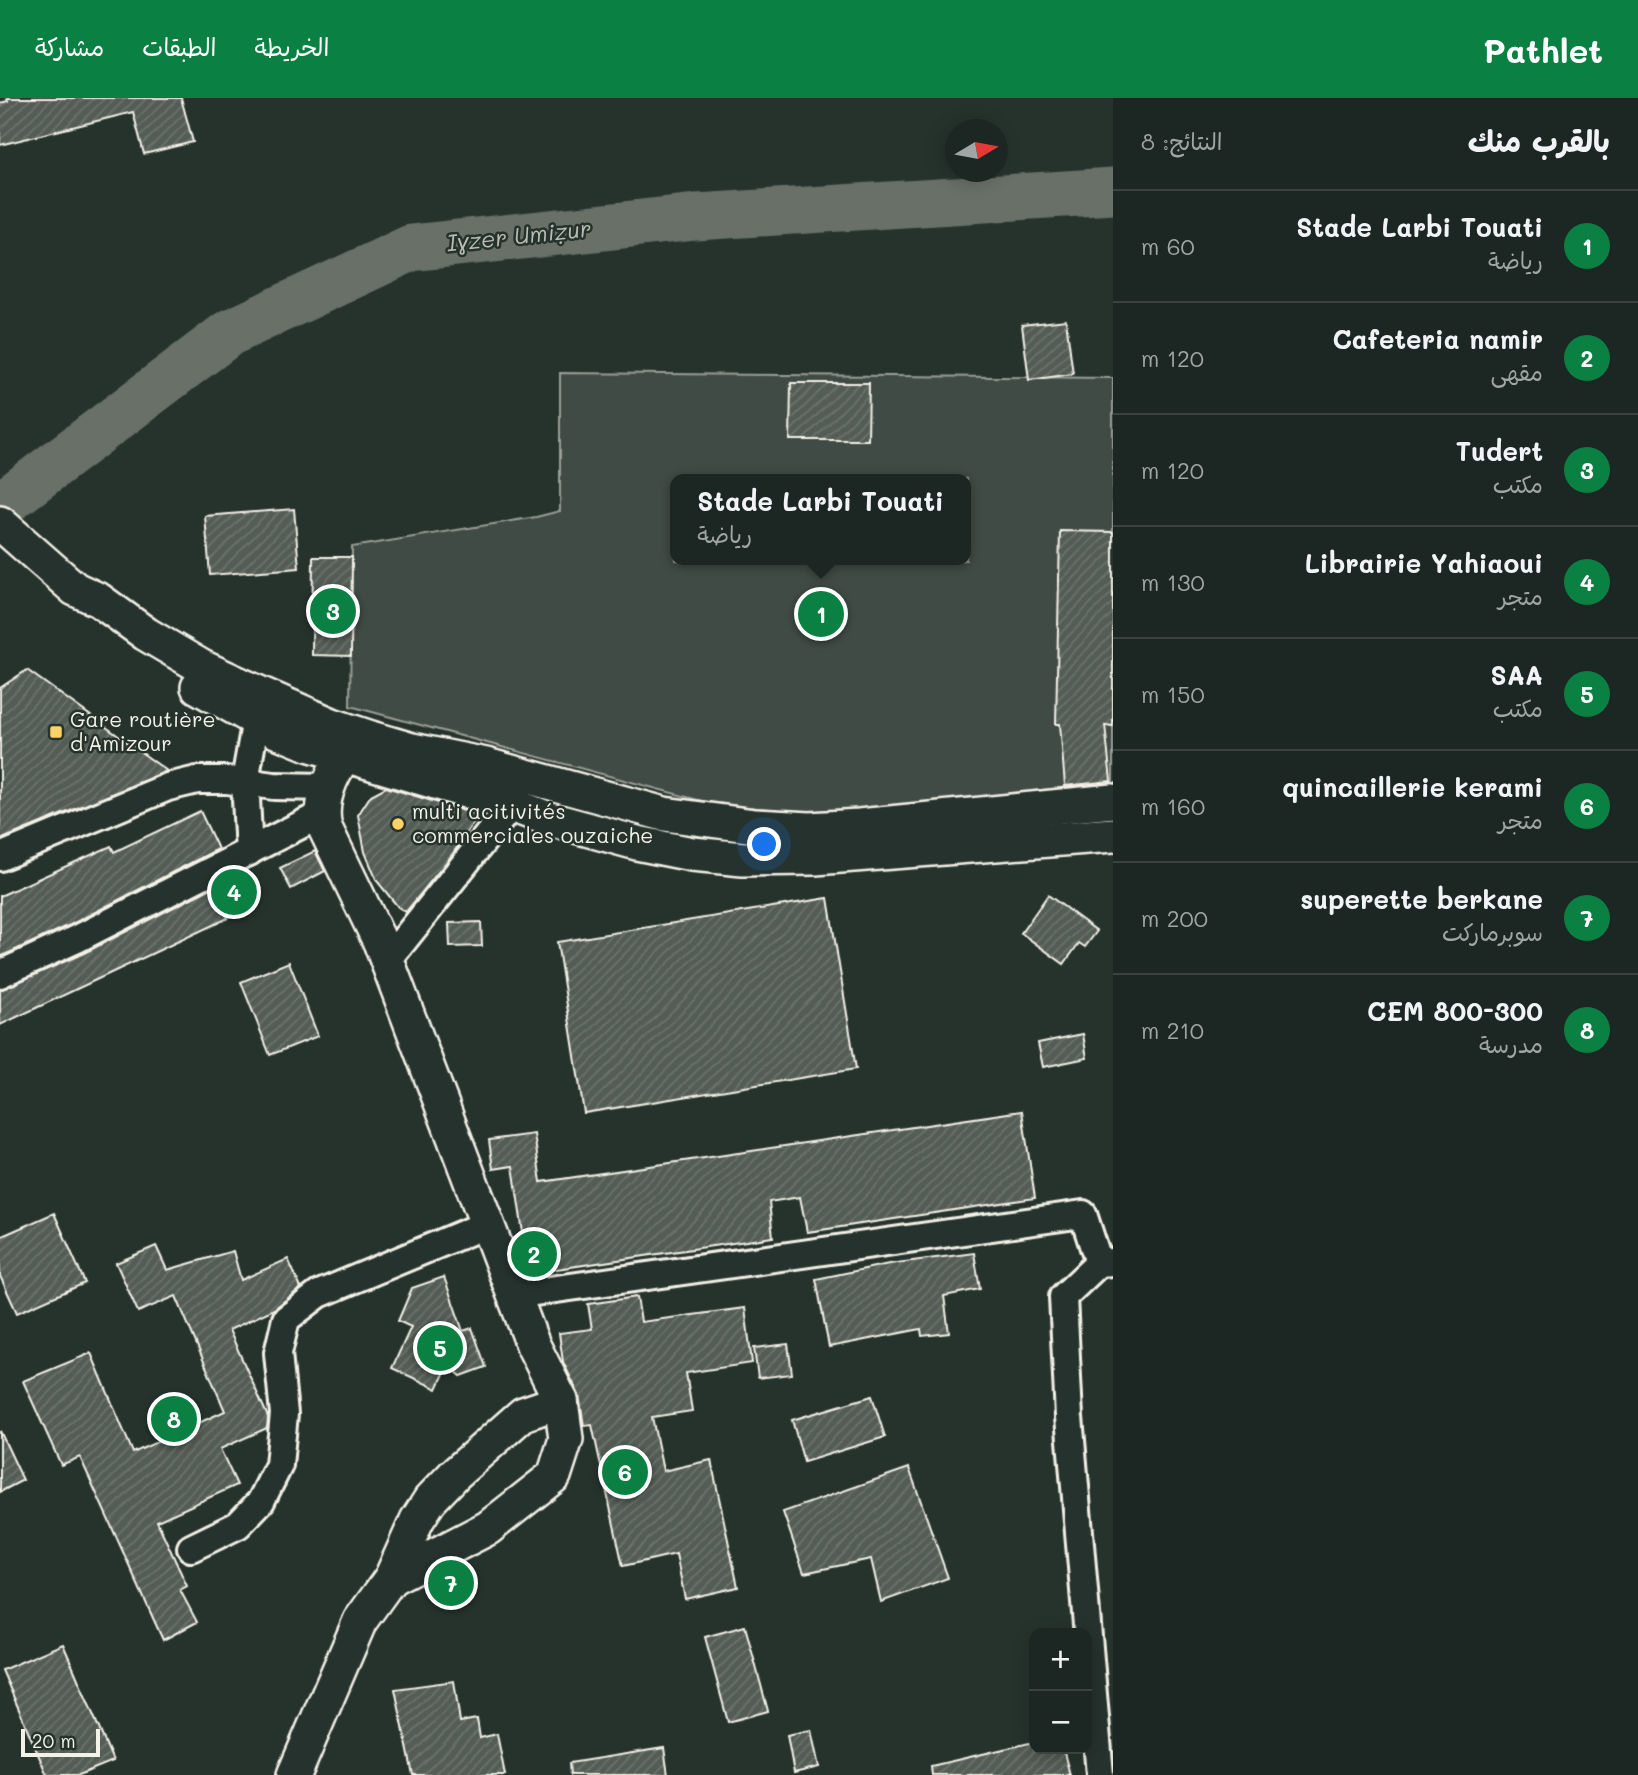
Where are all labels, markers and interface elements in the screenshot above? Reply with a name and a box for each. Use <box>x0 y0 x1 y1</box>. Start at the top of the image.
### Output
text: Pathlet <box>1483 28 1603 71</box>
text: مشاركة <box>35 31 104 62</box>
text: الطبقات <box>142 31 217 62</box>
text: الخريطة <box>255 31 329 62</box>
north arrow <box>945 119 1008 182</box>
text: بالقرب منك <box>1468 120 1610 160</box>
text: النتائج: 8 <box>1141 126 1222 156</box>
text: Stade Larbi Touati <box>1296 210 1543 244</box>
water label: Iɣzer Umiẓur <box>445 213 593 258</box>
text: 60 m <box>1141 231 1195 261</box>
text: 1 <box>1582 231 1592 261</box>
text: رياضة <box>1488 245 1543 275</box>
text: Cafeteria namir <box>1333 322 1543 356</box>
text: 120 m <box>1141 343 1204 373</box>
text: 2 <box>1581 343 1593 373</box>
text: مقهى <box>1490 357 1543 387</box>
text: Tudert <box>1456 434 1543 468</box>
text: 120 m <box>1141 455 1204 485</box>
text: 3 <box>1580 455 1594 485</box>
text: مكتب <box>1493 469 1543 499</box>
popup <box>670 474 971 565</box>
text: Stade Larbi Touati <box>697 484 944 518</box>
text: رياضة <box>697 519 752 549</box>
text: Librairie Yahiaoui <box>1305 546 1543 580</box>
text: 130 m <box>1141 567 1205 597</box>
text: 4 <box>1580 567 1594 597</box>
text: متجر <box>1498 581 1543 611</box>
pin: 3 <box>310 585 356 637</box>
pin: 1 <box>798 588 844 640</box>
text: SAA <box>1490 658 1543 692</box>
text: 150 m <box>1141 679 1205 709</box>
text: 5 <box>1580 679 1594 709</box>
text: مكتب <box>1493 693 1543 723</box>
place label: Gare routière d'Amizour <box>70 705 216 756</box>
marker: Gare routière d'Amizour <box>48 724 64 740</box>
text: quincaillerie kerami <box>1282 770 1543 804</box>
text: 160 m <box>1141 791 1205 821</box>
text: 6 <box>1580 791 1594 821</box>
place label: multi acitivités commerciales ouzaiche <box>412 797 653 848</box>
text: متجر <box>1498 805 1543 835</box>
marker: multi acitivités commerciales ouzaiche <box>390 816 406 832</box>
your location <box>747 827 781 861</box>
pin: 4 <box>211 866 257 918</box>
text: superette berkane <box>1300 882 1543 916</box>
text: 200 m <box>1141 903 1208 933</box>
text: 7 <box>1581 903 1593 933</box>
text: سوبرماركت <box>1442 917 1543 947</box>
text: CEM 800-300 <box>1367 994 1543 1028</box>
text: 210 m <box>1141 1015 1204 1045</box>
text: 8 <box>1580 1015 1594 1045</box>
text: مدرسة <box>1479 1029 1543 1059</box>
pin: 2 <box>511 1228 557 1280</box>
pin: 5 <box>417 1322 463 1374</box>
pin: 8 <box>151 1393 197 1445</box>
pin: 6 <box>602 1446 648 1498</box>
pin: 7 <box>428 1557 474 1609</box>
map controls <box>1029 1628 1092 1754</box>
button: + <box>1029 1628 1092 1691</box>
button: − <box>1029 1691 1092 1754</box>
scale bar <box>21 1726 100 1758</box>
text: 20 m <box>32 1728 76 1753</box>

